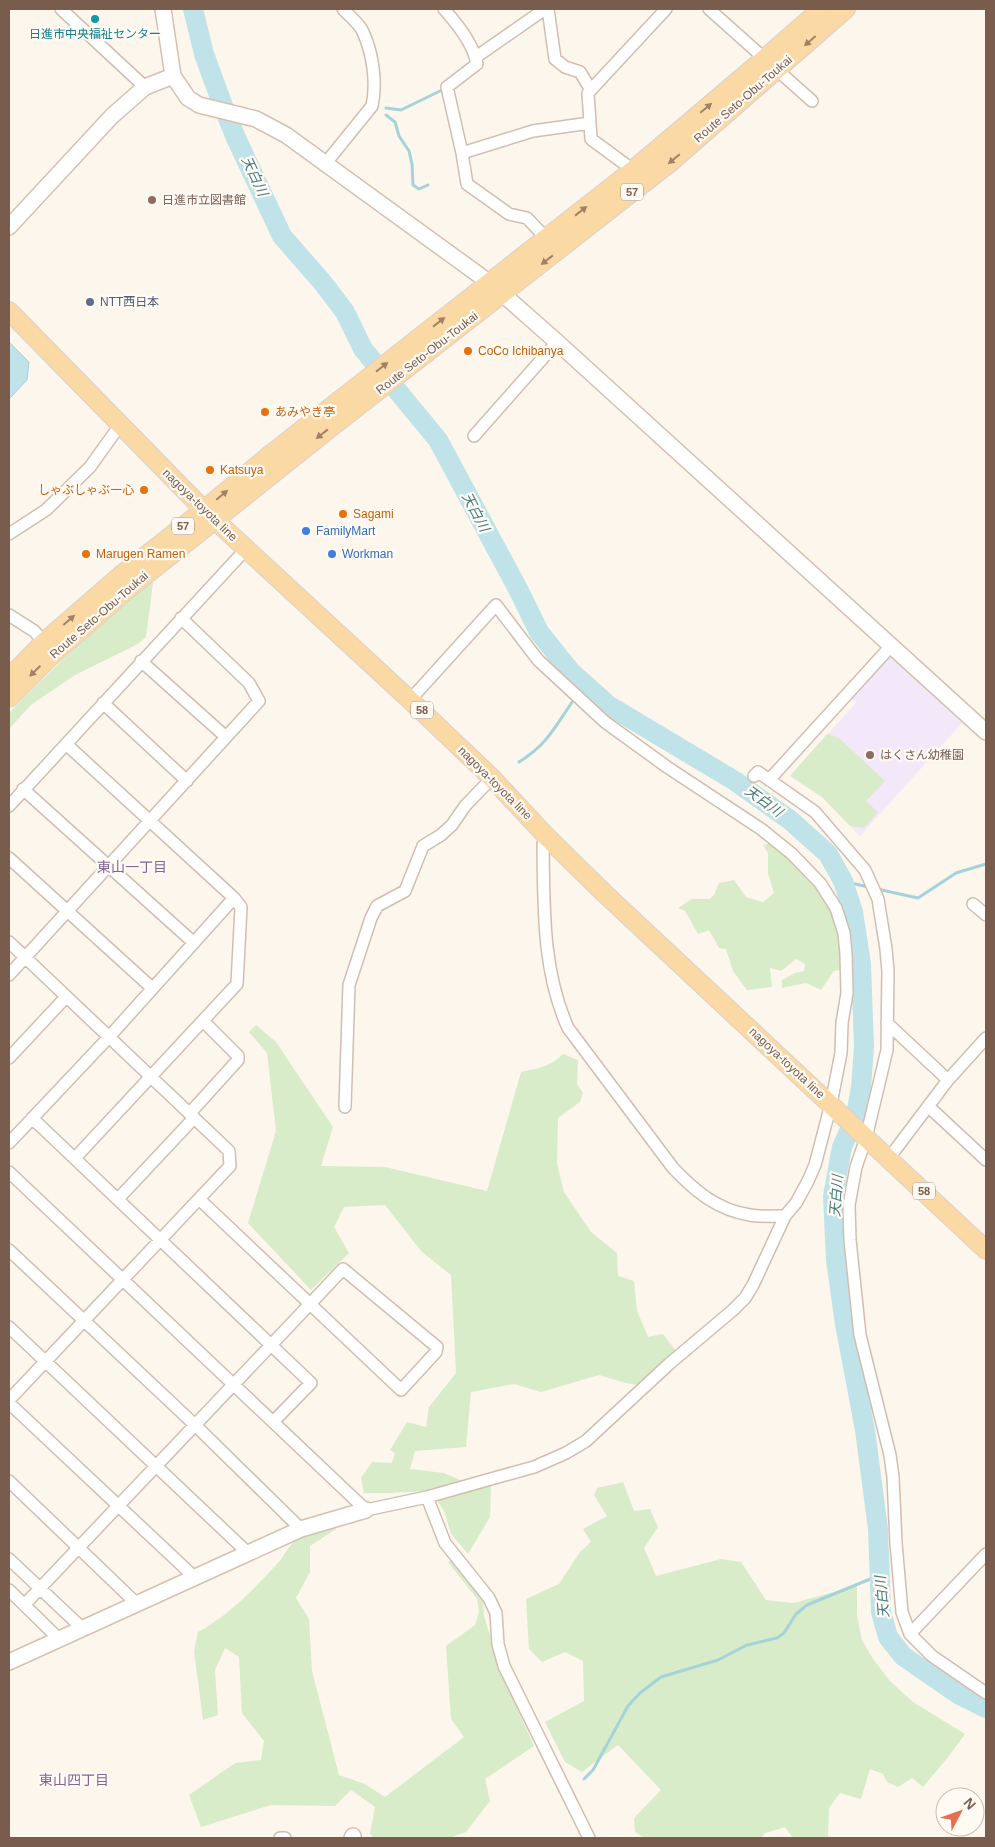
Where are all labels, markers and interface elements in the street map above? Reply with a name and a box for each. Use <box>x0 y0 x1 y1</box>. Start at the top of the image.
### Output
marker: 日進市中央福祉センター <box>89 13 101 25</box>
place label: 日進市中央福祉センター <box>29 27 161 41</box>
one-way arrow <box>804 35 816 47</box>
street label: Route Seto-Obu-Toukai <box>691 53 795 145</box>
one-way arrow <box>700 102 712 114</box>
one-way arrow <box>668 153 680 164</box>
water label: 天白川 <box>239 154 272 200</box>
road number: 57 <box>621 183 643 200</box>
place label: 日進市立図書館 <box>162 193 246 207</box>
marker: 日進市立図書館 <box>146 194 158 206</box>
one-way arrow <box>574 206 588 216</box>
one-way arrow <box>540 255 554 265</box>
place label: NTT西日本 <box>100 295 159 309</box>
marker: NTT西日本 <box>84 296 96 308</box>
street label: Route Seto-Obu-Toukai <box>373 309 481 397</box>
one-way arrow <box>432 317 445 328</box>
place label: CoCo Ichibanya <box>478 344 564 358</box>
marker: CoCo Ichibanya <box>462 345 474 357</box>
one-way arrow <box>376 361 389 372</box>
place label: あみやき亭 <box>275 405 335 419</box>
marker: あみやき亭 <box>259 406 271 418</box>
one-way arrow <box>316 429 329 440</box>
place label: Katsuya <box>220 463 264 477</box>
marker: Katsuya <box>204 464 216 476</box>
street label: nagoya-toyota line <box>160 466 240 544</box>
place label: しゃぶしゃぶ一心 <box>38 483 134 497</box>
marker: しゃぶしゃぶ一心 <box>138 484 150 496</box>
one-way arrow <box>215 489 227 501</box>
water label: 天白川 <box>459 490 494 536</box>
place label: Sagami <box>353 507 394 521</box>
marker: Sagami <box>337 508 349 520</box>
road number: 57 <box>172 518 194 534</box>
place label: FamilyMart <box>316 524 376 538</box>
marker: FamilyMart <box>300 525 312 537</box>
place label: Marugen Ramen <box>96 547 185 561</box>
place label: Workman <box>342 547 393 561</box>
marker: Marugen Ramen <box>80 548 92 560</box>
marker: Workman <box>326 548 338 560</box>
street label: Route Seto-Obu-Toukai <box>47 569 151 661</box>
one-way arrow <box>63 615 76 626</box>
one-way arrow <box>29 665 41 677</box>
road number: 58 <box>411 702 433 718</box>
street label: nagoya-toyota line <box>455 743 535 823</box>
place label: はくさん幼稚園 <box>880 748 964 762</box>
marker: はくさん幼稚園 <box>864 749 876 761</box>
water label: 天白川 <box>742 782 787 821</box>
district label: 東山一丁目 <box>97 859 167 875</box>
street label: nagoya-toyota line <box>746 1024 828 1102</box>
water label: 天白川 <box>827 1172 846 1218</box>
road number: 58 <box>913 1182 935 1200</box>
water label: 天白川 <box>872 1573 892 1619</box>
district label: 東山四丁目 <box>39 1772 109 1788</box>
north arrow <box>935 1787 985 1837</box>
text: N <box>960 1794 979 1813</box>

